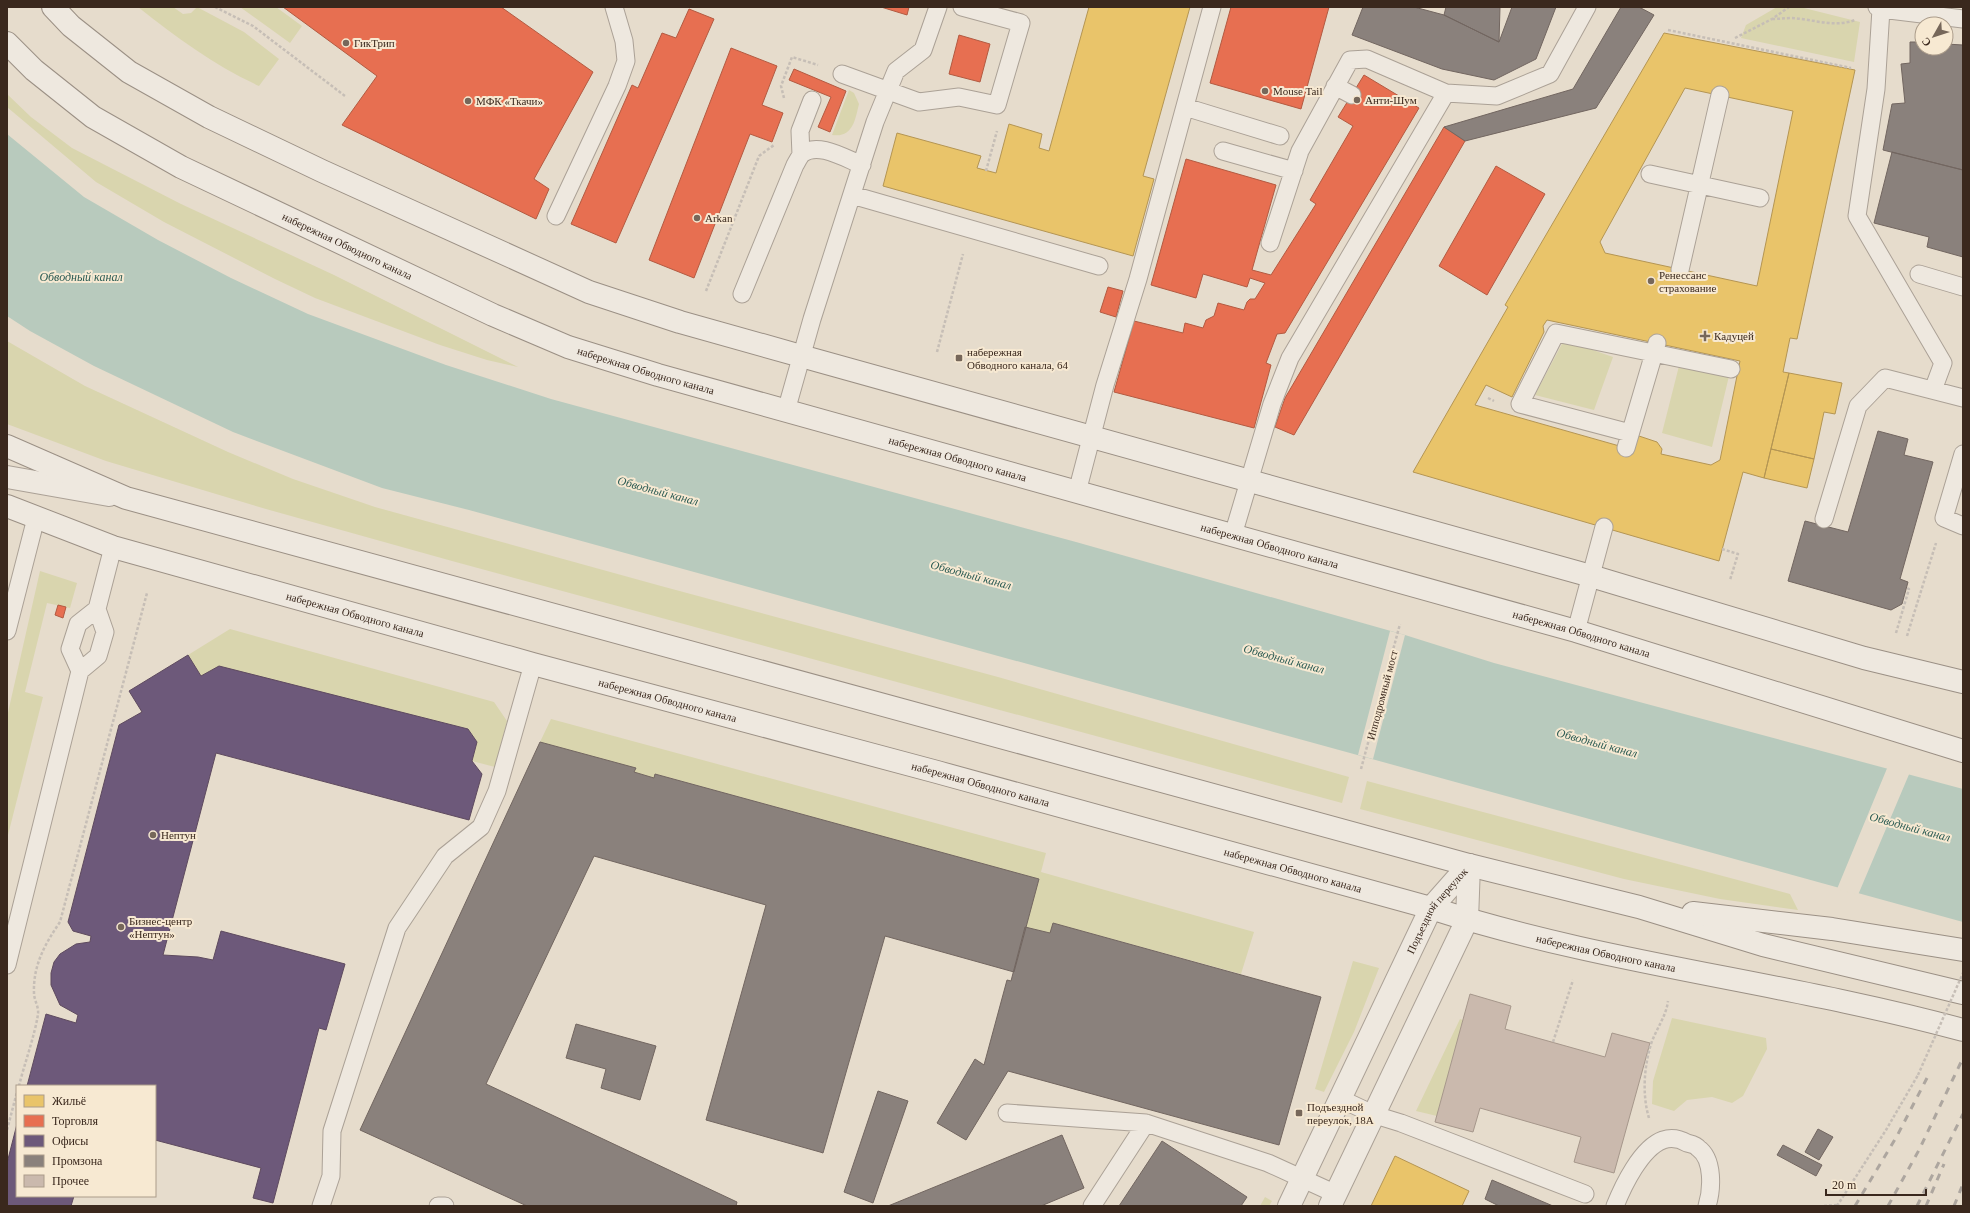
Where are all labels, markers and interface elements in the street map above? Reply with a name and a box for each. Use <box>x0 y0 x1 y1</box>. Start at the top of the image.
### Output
north arrow <box>1914 16 1954 56</box>
text: С <box>1919 35 1933 49</box>
place label: ГикТрип <box>354 37 395 49</box>
marker: ГикТрип <box>341 38 351 48</box>
place label: Mouse Tail <box>1273 85 1322 97</box>
marker: Mouse Tail <box>1260 86 1270 96</box>
place label: Анти-Шум <box>1365 94 1417 106</box>
place label: МФК «Ткачи» <box>476 95 543 107</box>
marker: Анти-Шум <box>1352 95 1362 105</box>
marker: МФК «Ткачи» <box>463 96 473 106</box>
street label: набережная Обводного канала <box>280 210 414 282</box>
place label: Arkan <box>705 212 733 224</box>
marker: Arkan <box>692 213 702 223</box>
place label: Ренессанс страхование <box>1659 269 1716 294</box>
water label: Обводный канал <box>39 270 123 284</box>
marker: Ренессанс страхование <box>1646 276 1656 286</box>
marker: Кадуцей <box>1699 330 1711 342</box>
place label: Кадуцей <box>1714 330 1754 342</box>
street label: набережная Обводного канала <box>576 344 716 396</box>
place label: набережная Обводного канала, 64 <box>967 346 1069 371</box>
marker: набережная Обводного канала, 64 <box>954 353 964 363</box>
street label: набережная Обводного канала <box>887 434 1028 483</box>
water label: Обводный канал <box>616 473 700 509</box>
street label: набережная Обводного канала <box>1199 521 1340 571</box>
water label: Обводный канал <box>929 557 1013 593</box>
street label: набережная Обводного канала <box>285 590 425 639</box>
street label: набережная Обводного канала <box>1512 608 1652 660</box>
water label: Обводный канал <box>1242 641 1326 677</box>
street label: Ипподромный мост <box>1364 649 1400 741</box>
street label: набережная Обводного канала <box>597 676 738 724</box>
water label: Обводный канал <box>1555 725 1639 761</box>
street label: набережная Обводного канала <box>910 759 1051 809</box>
water label: Обводный канал <box>1868 809 1952 845</box>
place label: Нептун <box>161 829 196 841</box>
marker: Нептун <box>148 830 158 840</box>
street label: набережная Обводного канала <box>1223 845 1363 895</box>
street label: Подъездной переулок <box>1404 865 1470 956</box>
place label: Бизнес-центр «Нептун» <box>129 915 193 940</box>
marker: Бизнес-центр «Нептун» <box>116 922 126 932</box>
street label: набережная Обводного канала <box>1535 932 1677 974</box>
legend <box>16 1085 156 1197</box>
text: Жильё <box>52 1094 86 1108</box>
place label: Подъездной переулок, 18А <box>1307 1101 1374 1126</box>
marker: Подъездной переулок, 18А <box>1294 1108 1304 1118</box>
text: Торговля <box>52 1114 99 1128</box>
text: Офисы <box>52 1134 88 1148</box>
text: Промзона <box>52 1154 103 1168</box>
scale bar <box>1826 1171 1926 1197</box>
text: Прочее <box>52 1174 89 1188</box>
text: 20 m <box>1832 1178 1857 1192</box>

